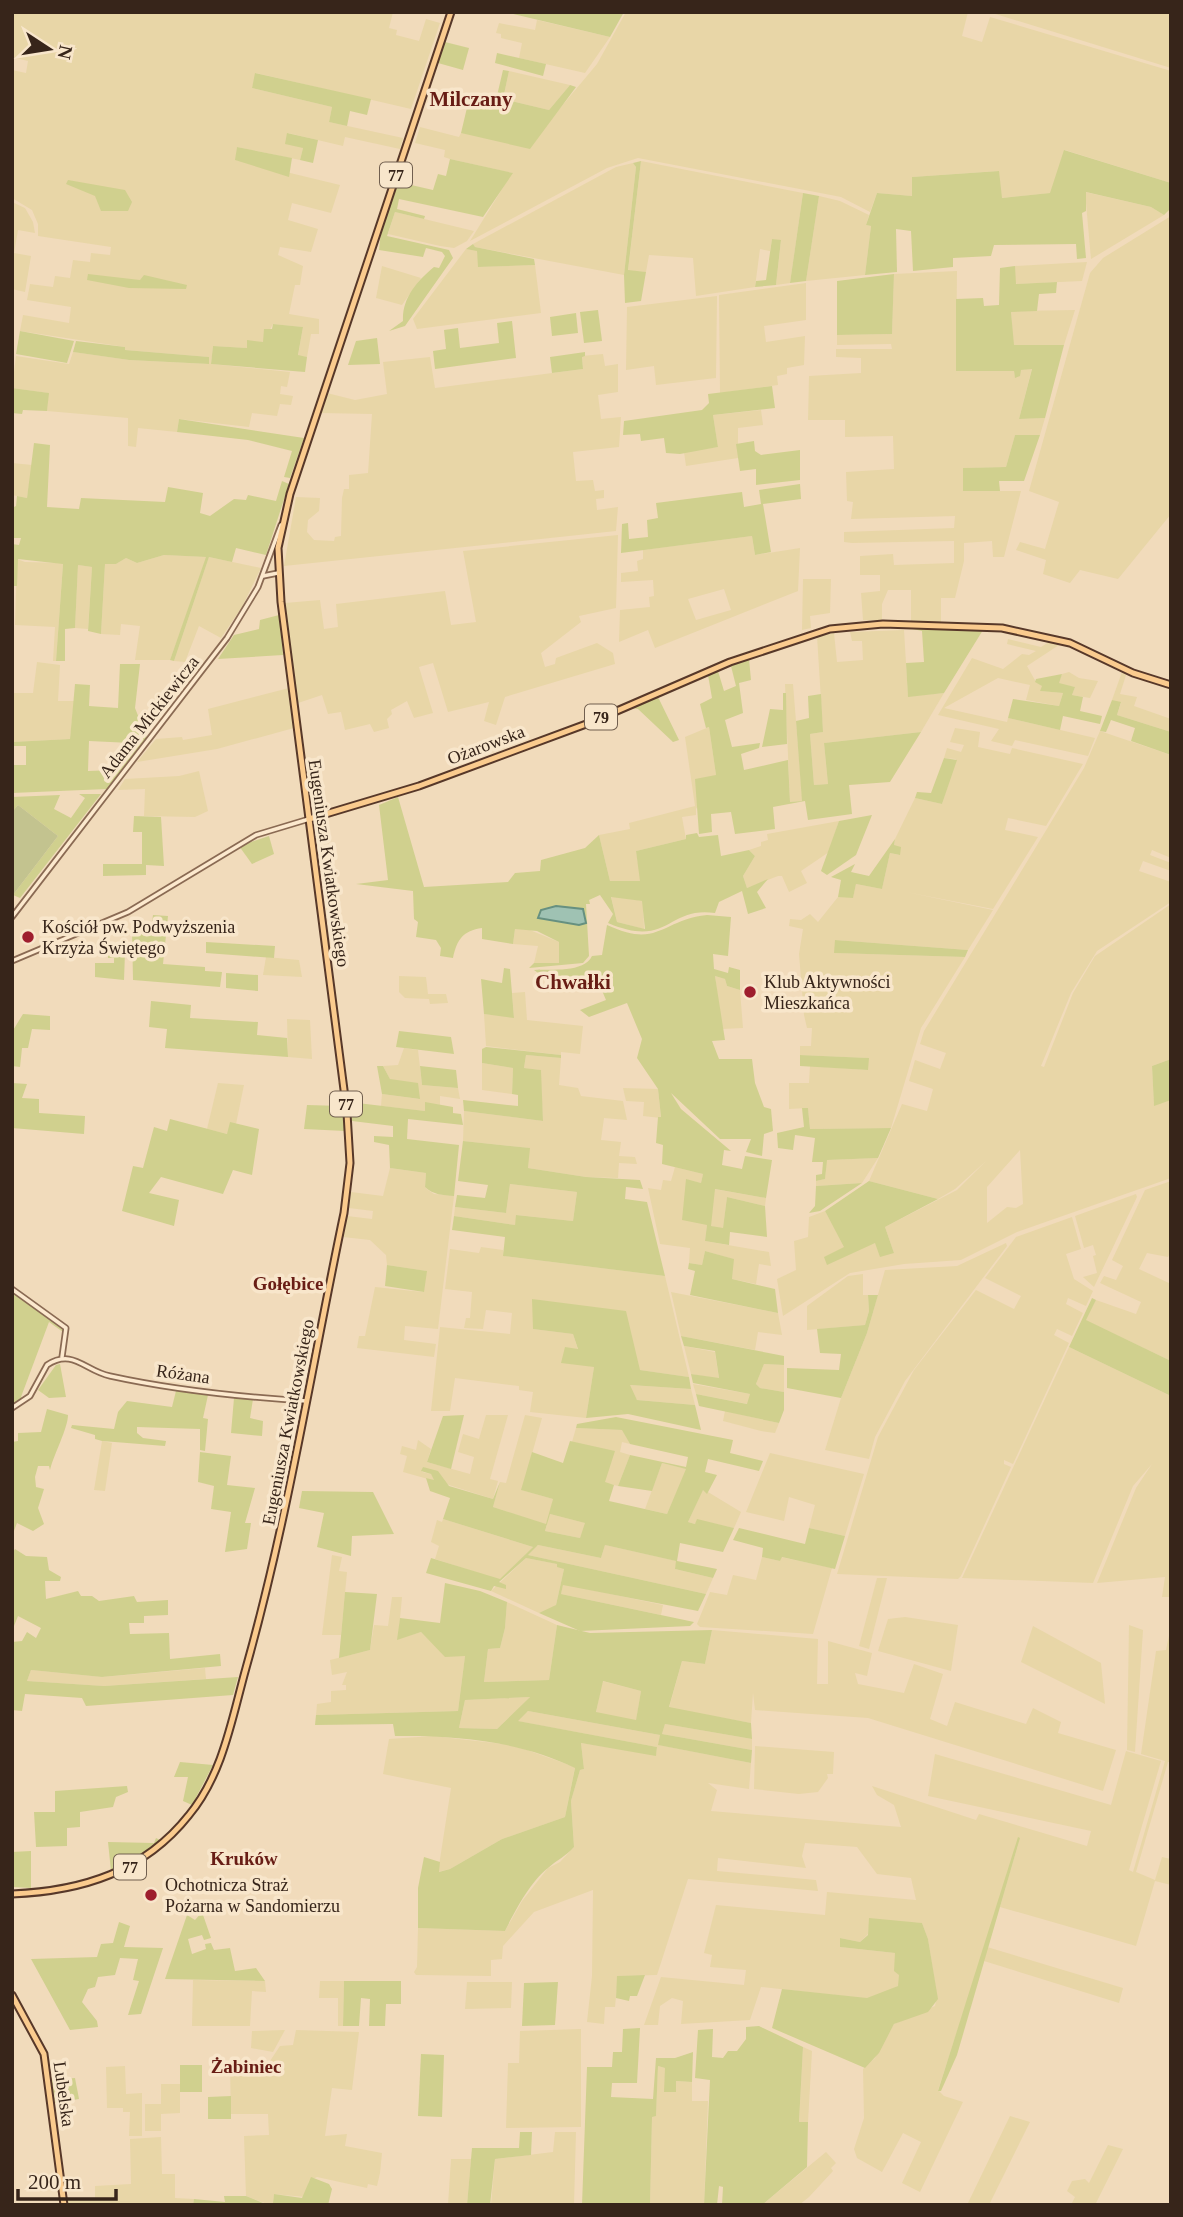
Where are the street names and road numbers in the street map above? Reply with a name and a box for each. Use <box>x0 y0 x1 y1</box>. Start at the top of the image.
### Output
road number: 77 <box>380 162 412 188</box>
street label: Adama Mickiewicza <box>95 652 203 782</box>
road number: 79 <box>585 704 617 730</box>
street label: Ożarowska <box>445 721 527 769</box>
street label: Eugeniusza Kwiatkowskiego <box>305 758 353 968</box>
road number: 77 <box>330 1092 362 1116</box>
street label: Eugeniusza Kwiatkowskiego <box>258 1317 318 1527</box>
street label: Różana <box>155 1360 211 1388</box>
road number: 77 <box>114 1854 146 1880</box>
street label: Lubelska <box>50 2060 78 2128</box>

